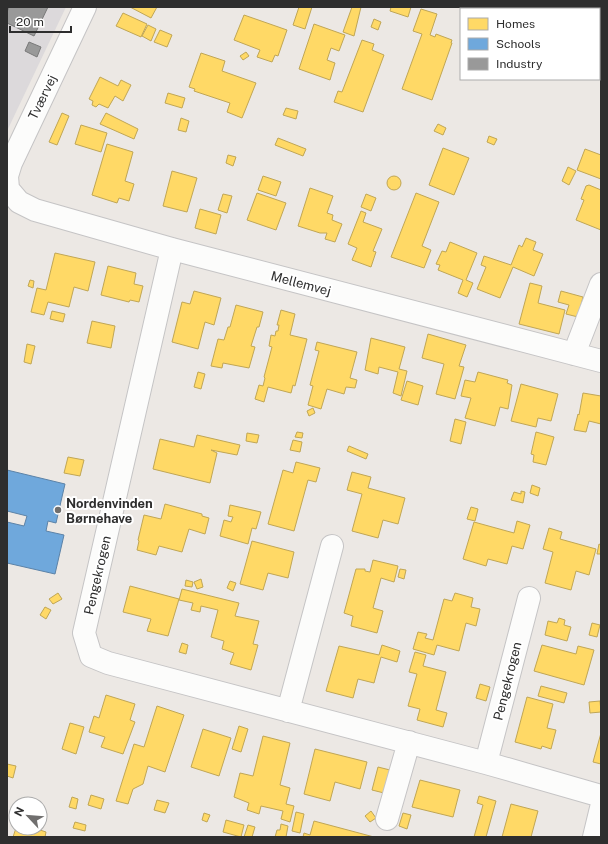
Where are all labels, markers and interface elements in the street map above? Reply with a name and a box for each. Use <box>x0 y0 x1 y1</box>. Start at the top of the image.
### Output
scale bar <box>10 8 71 34</box>
legend <box>460 8 600 80</box>
text: 20 m <box>16 15 44 29</box>
text: Homes <box>496 17 535 31</box>
text: Schools <box>496 37 541 51</box>
text: Industry <box>496 57 543 71</box>
street label: Tværvej <box>25 72 60 122</box>
street label: Mellemvej <box>269 268 333 299</box>
place label: Nordenvinden Børnehave <box>66 496 153 526</box>
marker: Nordenvinden Børnehave <box>53 505 63 515</box>
street label: Pengekrogen <box>81 534 114 616</box>
street label: Pengekrogen <box>490 640 525 722</box>
north arrow <box>8 796 48 836</box>
text: N <box>12 805 26 818</box>

